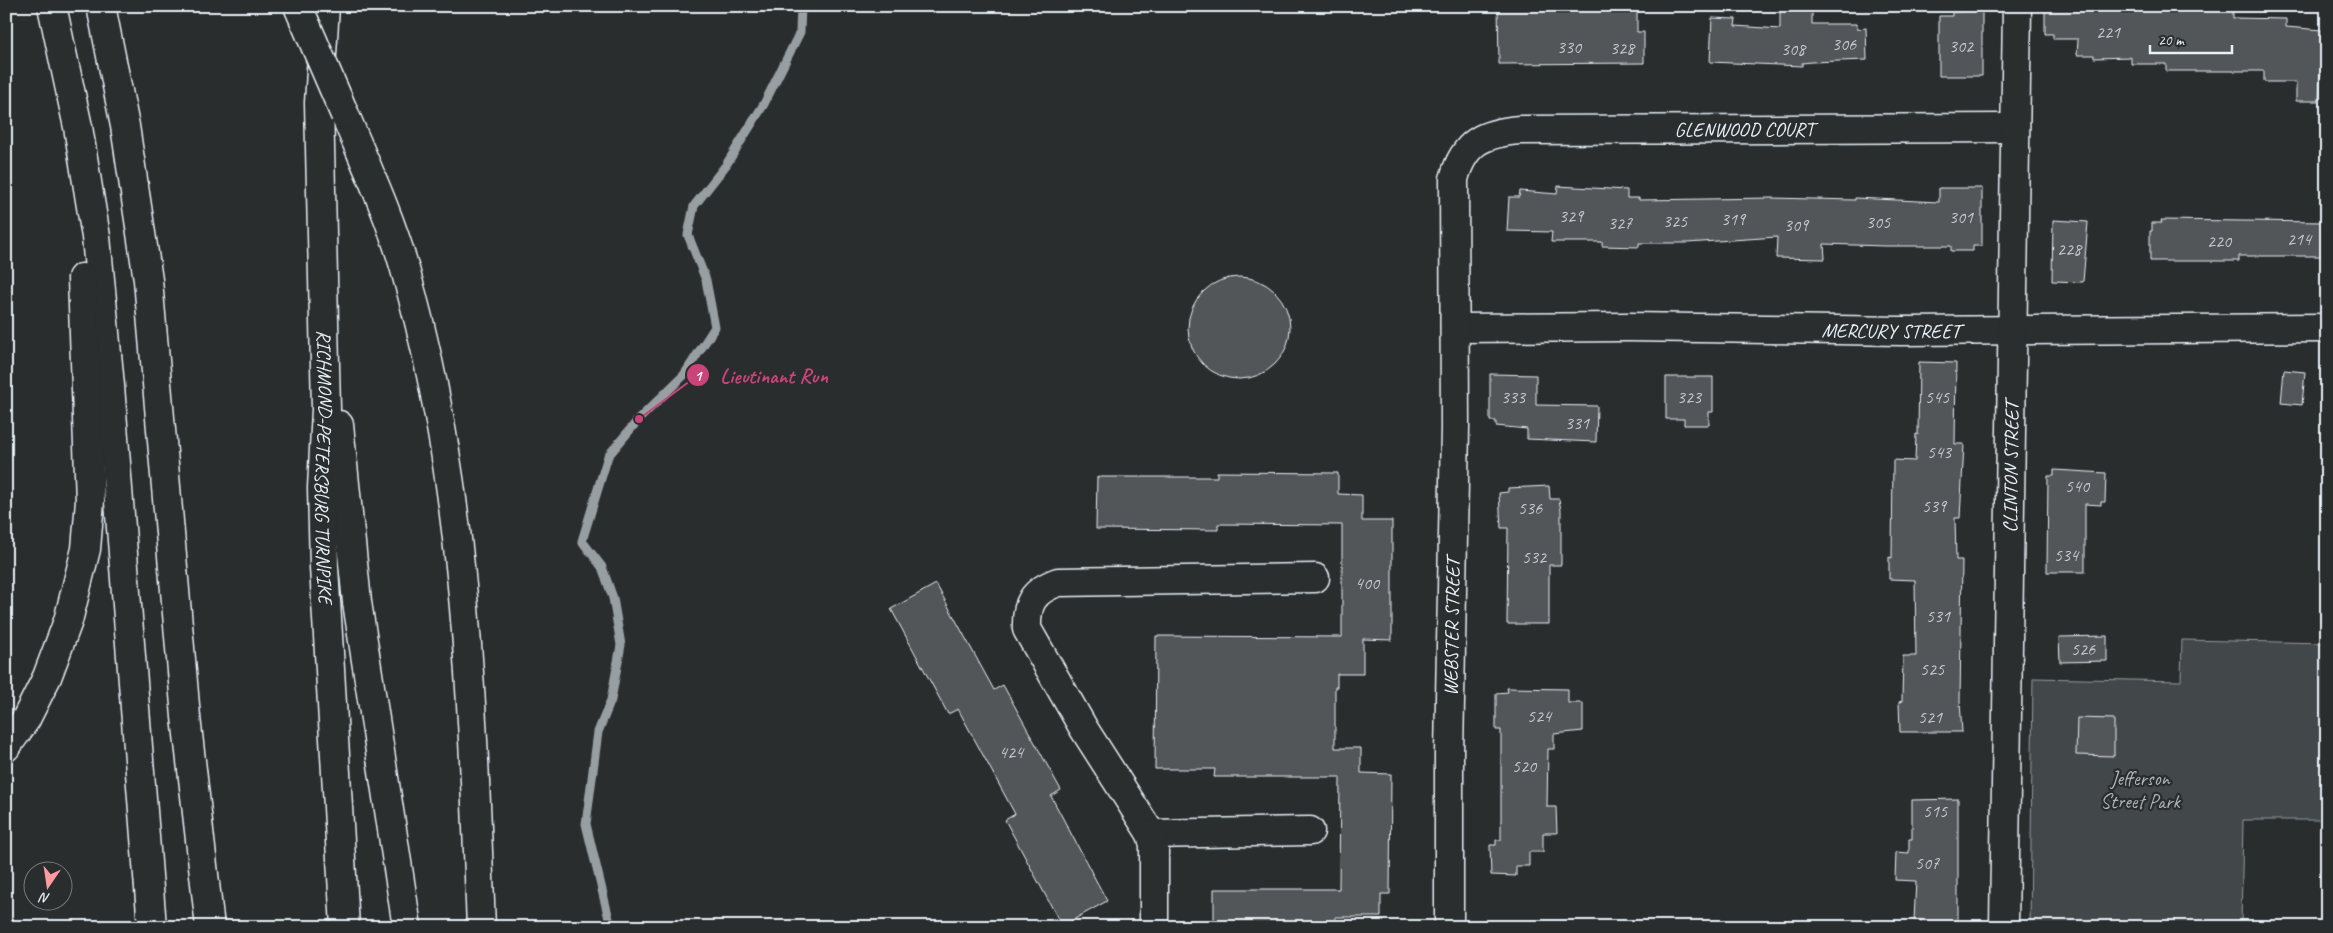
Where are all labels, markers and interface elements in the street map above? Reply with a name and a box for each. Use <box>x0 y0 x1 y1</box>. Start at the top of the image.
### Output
house number: 221 <box>2096 21 2121 43</box>
scale bar <box>2150 22 2233 54</box>
text: 20 m <box>2158 31 2185 50</box>
house number: 306 <box>1832 33 1857 55</box>
house number: 302 <box>1949 35 1975 57</box>
house number: 330 <box>1557 36 1583 58</box>
house number: 328 <box>1610 37 1636 59</box>
house number: 308 <box>1781 38 1807 60</box>
street label: GLENWOOD COURT <box>1674 116 1819 142</box>
house number: 329 <box>1559 205 1585 227</box>
house number: 301 <box>1949 206 1974 228</box>
house number: 319 <box>1721 208 1747 230</box>
house number: 325 <box>1663 210 1688 232</box>
house number: 305 <box>1866 211 1891 233</box>
house number: 327 <box>1608 212 1633 234</box>
house number: 309 <box>1784 214 1810 236</box>
house number: 214 <box>2287 228 2313 250</box>
house number: 220 <box>2207 230 2233 252</box>
house number: 228 <box>2057 238 2083 260</box>
street label: MERCURY STREET <box>1821 317 1965 344</box>
street label: RICHMOND-PETERSBURG TURNPIKE <box>309 329 339 607</box>
callout: Lieutinant Run <box>686 357 838 393</box>
text: Lieutinant Run <box>720 363 828 389</box>
text: 1 <box>695 367 704 386</box>
house number: 333 <box>1501 386 1527 408</box>
house number: 323 <box>1677 386 1703 408</box>
house number: 545 <box>1925 386 1950 408</box>
street label: CLINTON STREET <box>1997 396 2024 533</box>
house number: 331 <box>1565 412 1590 434</box>
house number: 543 <box>1927 441 1953 463</box>
house number: 540 <box>2065 475 2091 497</box>
house number: 539 <box>1922 495 1948 517</box>
house number: 536 <box>1518 497 1543 519</box>
house number: 534 <box>2054 544 2080 566</box>
house number: 532 <box>1522 546 1548 568</box>
street label: WEBSTER STREET <box>1438 553 1465 696</box>
house number: 400 <box>1355 572 1381 594</box>
house number: 531 <box>1926 605 1951 627</box>
house number: 526 <box>2071 638 2096 660</box>
house number: 525 <box>1920 658 1945 680</box>
house number: 524 <box>1527 705 1553 727</box>
house number: 521 <box>1918 706 1943 728</box>
house number: 424 <box>999 741 1025 763</box>
house number: 520 <box>1512 755 1538 777</box>
park label: Jefferson Street Park <box>2100 766 2181 814</box>
house number: 515 <box>1923 800 1948 822</box>
house number: 507 <box>1915 852 1940 874</box>
north arrow <box>22 860 72 910</box>
text: N <box>37 888 51 907</box>

